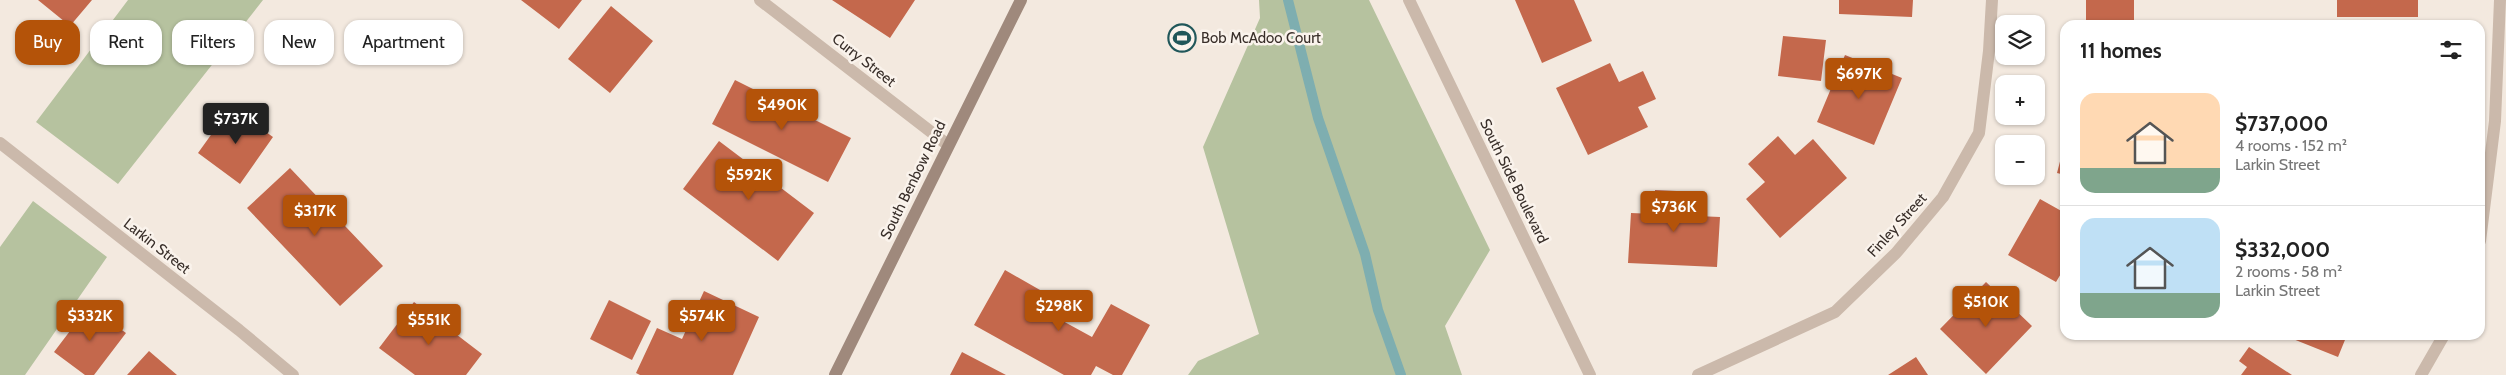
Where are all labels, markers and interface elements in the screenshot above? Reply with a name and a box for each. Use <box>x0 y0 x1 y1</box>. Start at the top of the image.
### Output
map controls <box>1995 15 2045 185</box>
button: layers <box>1995 15 2045 65</box>
chip: Buy <box>15 20 80 65</box>
chip: Rent <box>90 20 162 65</box>
chip: Filters <box>172 20 254 65</box>
chip: New <box>264 20 334 65</box>
chip: Apartment <box>344 20 463 65</box>
sports icon: Bob McAdoo Court <box>1167 23 1197 53</box>
place label: Bob McAdoo Court <box>1201 29 1321 47</box>
street label: Curry Street <box>829 30 899 90</box>
icon: filters <box>2437 36 2465 64</box>
text: 11 homes <box>2080 38 2162 63</box>
pin: $697K <box>1824 58 1894 100</box>
text: $697K <box>1836 64 1882 83</box>
button: + <box>1995 75 2045 125</box>
pin: $490K <box>747 88 817 131</box>
text: $490K <box>757 95 807 114</box>
pin: $737K <box>201 102 271 145</box>
text: $737K <box>214 109 258 128</box>
text: $737,000 <box>2235 111 2328 136</box>
icon: home <box>2120 113 2180 173</box>
street label: South Side Boulevard <box>1476 116 1552 246</box>
street label: South Benbow Road <box>876 118 950 242</box>
button: − <box>1995 135 2045 185</box>
text: 4 rooms · 152 m² <box>2235 136 2347 155</box>
text: Larkin Street <box>2235 155 2320 174</box>
pin: $592K <box>714 158 784 201</box>
text: $592K <box>726 165 772 184</box>
street label: Finley Street <box>1864 189 1930 261</box>
pin: $736K <box>1639 190 1709 233</box>
pin: $317K <box>280 194 350 237</box>
text: $736K <box>1651 197 1697 216</box>
text: $317K <box>294 201 336 220</box>
street label: Larkin Street <box>120 214 194 278</box>
text: $332,000 <box>2235 237 2330 262</box>
icon: home <box>2120 238 2180 298</box>
text: 2 rooms · 58 m² <box>2235 262 2342 281</box>
text: Larkin Street <box>2235 281 2320 300</box>
pin: $510K <box>1951 286 2021 328</box>
pin: $298K <box>1024 290 1094 332</box>
text: $510K <box>1963 292 2009 311</box>
text: $298K <box>1036 296 1082 315</box>
pin: $332K <box>55 300 125 342</box>
pin: $574K <box>667 300 737 342</box>
pin: $551K <box>394 304 464 346</box>
text: $332K <box>67 306 113 325</box>
text: $574K <box>679 306 725 325</box>
text: $551K <box>408 310 450 329</box>

